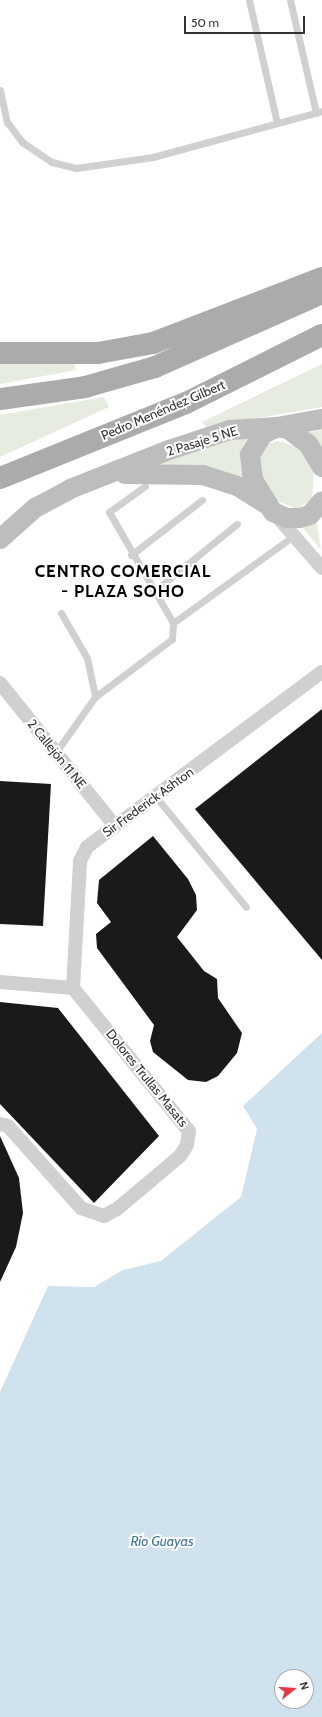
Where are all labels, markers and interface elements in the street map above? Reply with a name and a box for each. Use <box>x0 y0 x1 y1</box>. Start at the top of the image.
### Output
scale bar <box>186 8 307 34</box>
text: 50 m <box>191 15 219 30</box>
street label: Pedro Menéndez Gilbert <box>99 377 227 443</box>
street label: 2 Pasaje 5 NE <box>165 423 239 459</box>
district label: CENTRO COMERCIAL - PLAZA SOHO <box>35 562 211 602</box>
street label: 2 Callejón 11 NE <box>24 716 90 792</box>
street label: Sir Frederick Ashton <box>99 764 197 840</box>
street label: Dolores Trullas Masats <box>103 1026 191 1130</box>
water label: Río Guayas <box>130 1533 194 1549</box>
north arrow <box>274 1669 314 1709</box>
text: N <box>297 1680 312 1692</box>

